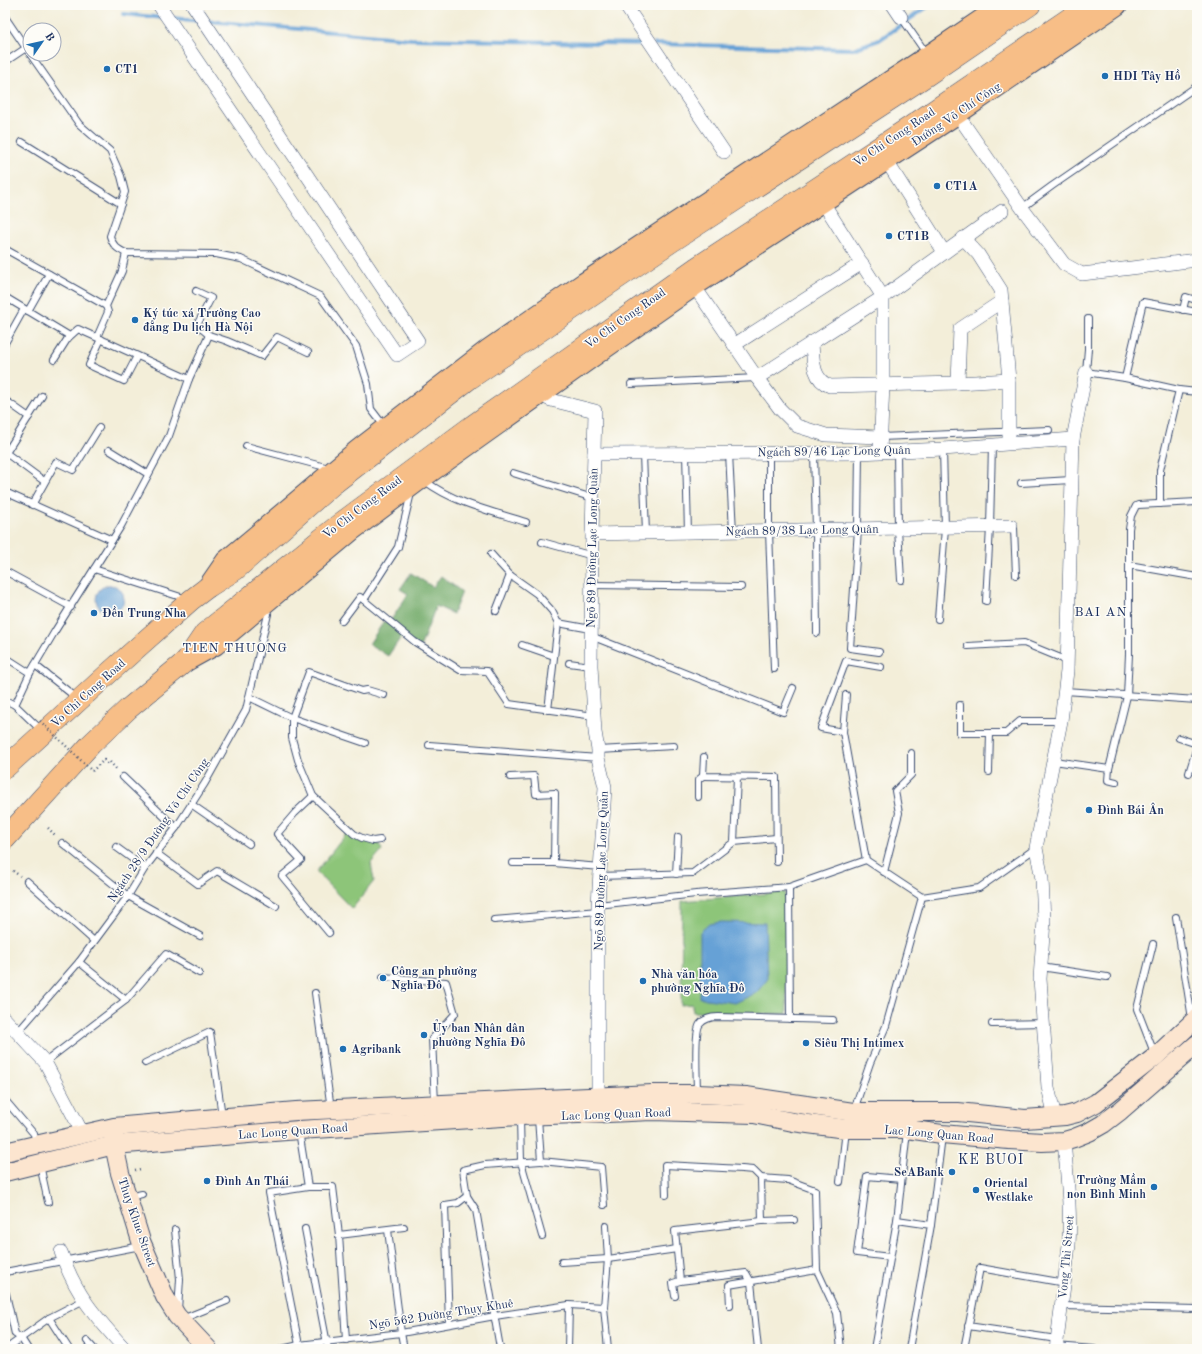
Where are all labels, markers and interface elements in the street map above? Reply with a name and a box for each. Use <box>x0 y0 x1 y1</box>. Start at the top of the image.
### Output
north arrow <box>22 22 62 62</box>
text: B <box>42 31 56 44</box>
marker: CT1 <box>102 64 112 74</box>
place label: CT1 <box>115 64 138 76</box>
place label: HDI Tây Hồ <box>1113 69 1181 83</box>
marker: HDI Tây Hồ <box>1100 71 1110 81</box>
street label: Đường Võ Chí Công <box>910 80 1004 149</box>
street label: Vo Chi Cong Road <box>852 106 938 170</box>
marker: CT1A <box>932 181 942 191</box>
place label: CT1A <box>945 181 978 193</box>
marker: CT1B <box>884 231 894 241</box>
place label: CT1B <box>897 231 929 243</box>
street label: Vo Chi Cong Road <box>583 286 668 351</box>
place label: Ký túc xá Trường Cao đẳng Du lịch Hà Nội <box>143 308 261 334</box>
marker: Ký túc xá Trường Cao đẳng Du lịch Hà Nội <box>130 315 140 325</box>
street label: Ngách 89/46 Lạc Long Quân <box>757 445 911 459</box>
street label: Ngõ 89 Đường Lạc Long Quân <box>586 467 600 628</box>
street label: Vo Chi Cong Road <box>321 474 404 541</box>
street label: Ngách 89/38 Lạc Long Quân <box>725 524 879 538</box>
place label: Đền Trung Nha <box>102 606 186 620</box>
district label: BAI AN <box>1074 606 1128 619</box>
marker: Đền Trung Nha <box>89 608 99 618</box>
district label: TIEN THUONG <box>182 642 288 655</box>
street label: Vo Chi Cong Road <box>49 657 128 730</box>
street label: Ngách 28/9 Đường Võ Chí Công <box>106 756 212 905</box>
street label: Ngõ 89 Đường Lạc Long Quân <box>593 790 611 951</box>
place label: Đình Bái Ân <box>1097 802 1164 817</box>
marker: Đình Bái Ân <box>1084 805 1094 815</box>
place label: Công an phường Nghĩa Đô <box>391 966 477 992</box>
place label: Nhà văn hóa phường Nghĩa Đô <box>651 969 745 995</box>
marker: Công an phường Nghĩa Đô <box>378 973 388 983</box>
marker: Nhà văn hóa phường Nghĩa Đô <box>638 976 648 986</box>
place label: Ủy ban Nhân dân phường Nghĩa Đô <box>432 1019 526 1049</box>
marker: Ủy ban Nhân dân phường Nghĩa Đô <box>419 1030 429 1040</box>
marker: Siêu Thị Intimex <box>801 1038 811 1048</box>
place label: Siêu Thị Intimex <box>814 1038 904 1050</box>
marker: Agribank <box>338 1044 348 1054</box>
place label: Agribank <box>351 1044 402 1056</box>
street label: Lac Long Quan Road <box>561 1107 671 1123</box>
street label: Lac Long Quan Road <box>238 1122 348 1142</box>
street label: Lac Long Quan Road <box>884 1124 994 1146</box>
district label: KE BUOI <box>958 1153 1024 1167</box>
place label: SeABank <box>894 1167 944 1179</box>
marker: SeABank <box>947 1167 957 1177</box>
place label: Trường Mầm non Bình Minh <box>1067 1173 1146 1201</box>
street label: Thuy Khue Street <box>115 1176 157 1269</box>
marker: Đình An Thái <box>202 1176 212 1186</box>
place label: Đình An Thái <box>215 1176 289 1188</box>
place label: Oriental Westlake <box>984 1178 1033 1204</box>
marker: Trường Mầm non Bình Minh <box>1149 1182 1159 1192</box>
marker: Oriental Westlake <box>971 1185 981 1195</box>
street label: Vong Thi Street <box>1057 1215 1077 1299</box>
street label: Ngõ 562 Đường Thụy Khuê <box>368 1297 515 1332</box>

